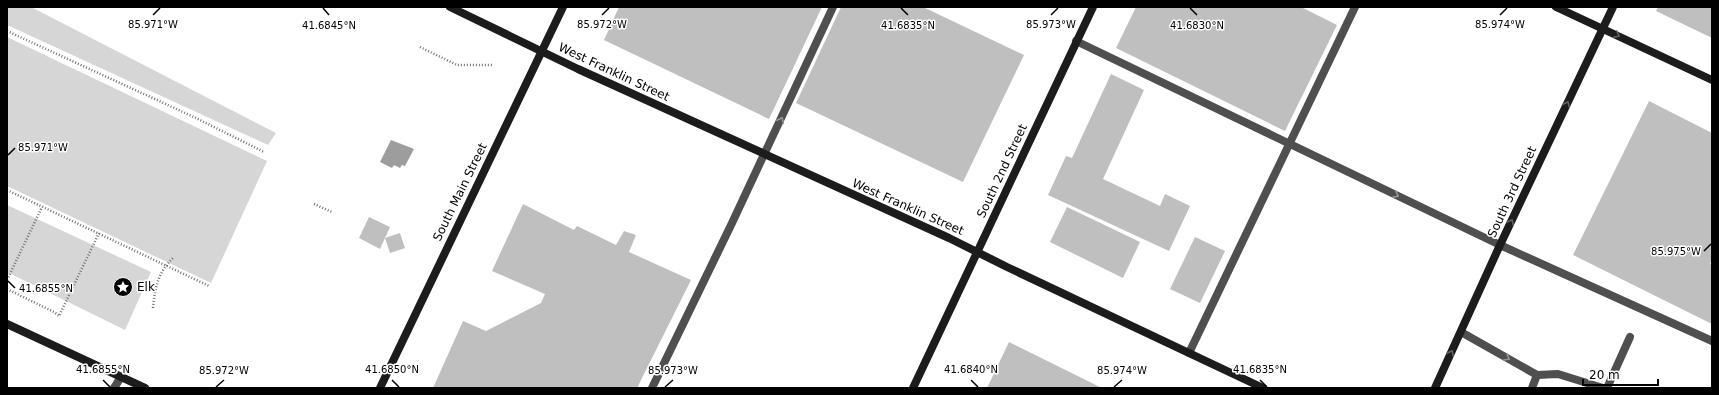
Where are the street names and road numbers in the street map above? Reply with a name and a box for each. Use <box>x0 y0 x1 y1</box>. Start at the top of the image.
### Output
street label: West Franklin Street <box>556 40 672 104</box>
street label: South 2nd Street <box>974 122 1030 220</box>
street label: South Main Street <box>430 140 490 243</box>
street label: South 3rd Street <box>1485 144 1539 240</box>
street label: West Franklin Street <box>850 176 966 238</box>

